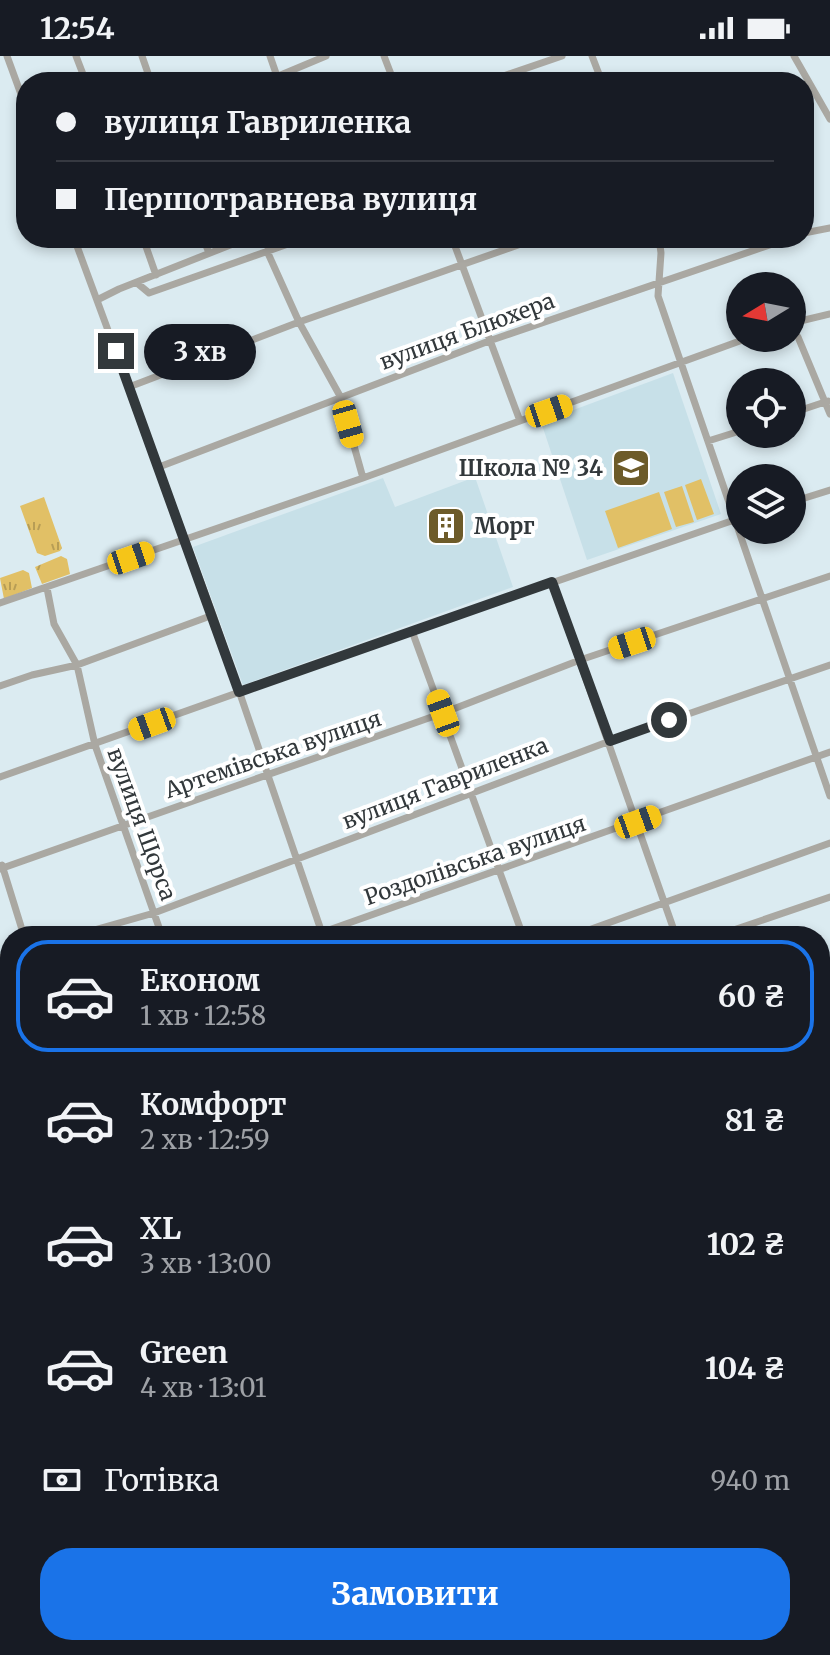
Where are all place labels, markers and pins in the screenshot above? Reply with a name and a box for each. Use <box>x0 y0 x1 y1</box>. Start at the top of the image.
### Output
school or university icon: Школа № 34 <box>610 447 652 489</box>
place label: Школа № 34 <box>459 454 603 482</box>
building icon: Морг <box>425 505 467 547</box>
place label: Морг <box>474 512 535 540</box>

